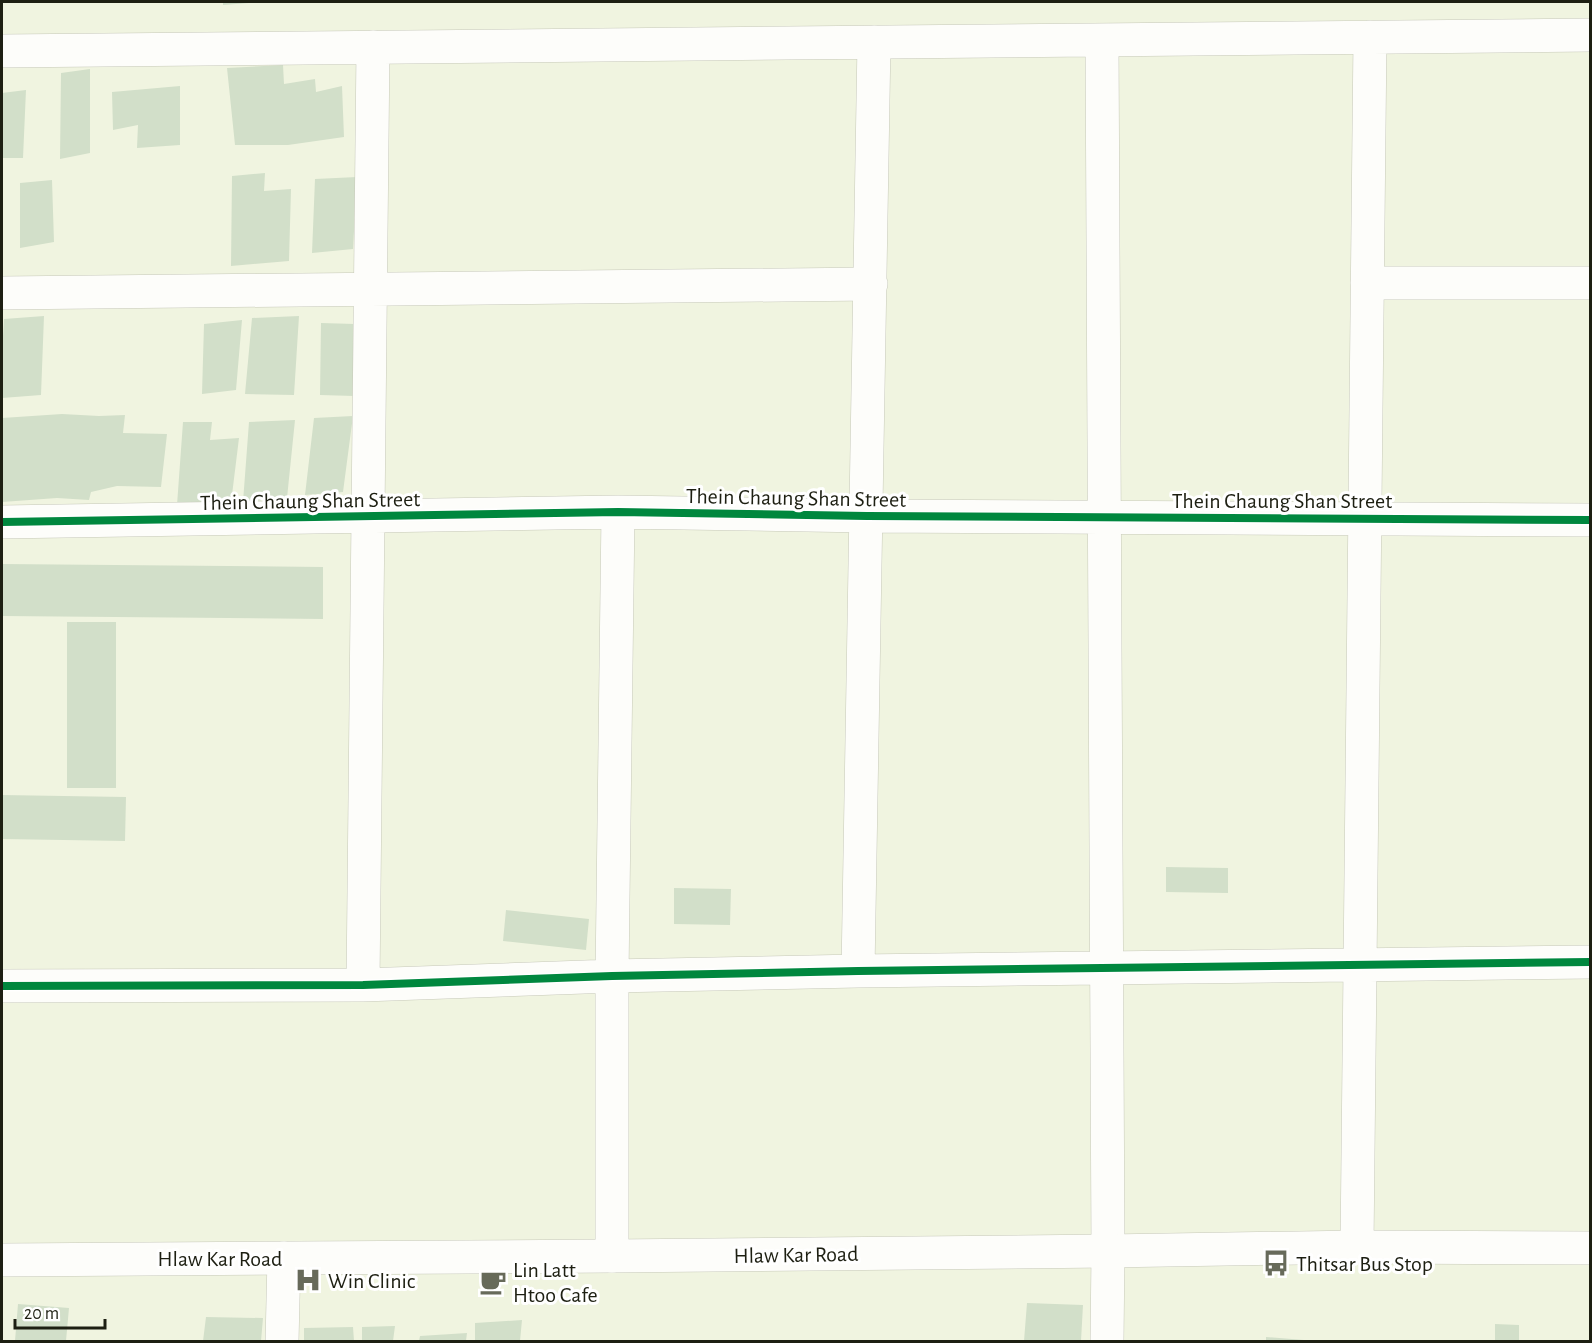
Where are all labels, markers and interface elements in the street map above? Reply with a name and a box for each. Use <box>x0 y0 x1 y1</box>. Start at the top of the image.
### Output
street label: Thein Chaung Shan Street <box>686 485 906 511</box>
street label: Thein Chaung Shan Street <box>200 488 420 514</box>
street label: Thein Chaung Shan Street <box>1172 490 1392 512</box>
street label: Hlaw Kar Road <box>733 1243 859 1267</box>
street label: Hlaw Kar Road <box>157 1248 283 1270</box>
bus stop icon: Thitsar Bus Stop <box>1261 1248 1291 1278</box>
place label: Thitsar Bus Stop <box>1296 1253 1433 1275</box>
place label: Lin Latt Htoo Cafe <box>513 1259 598 1306</box>
hospital icon: Win Clinic <box>293 1265 323 1295</box>
cafe icon: Lin Latt Htoo Cafe <box>478 1267 508 1297</box>
place label: Win Clinic <box>328 1270 416 1292</box>
scale bar <box>15 1292 105 1330</box>
text: 20 m <box>24 1305 59 1323</box>

